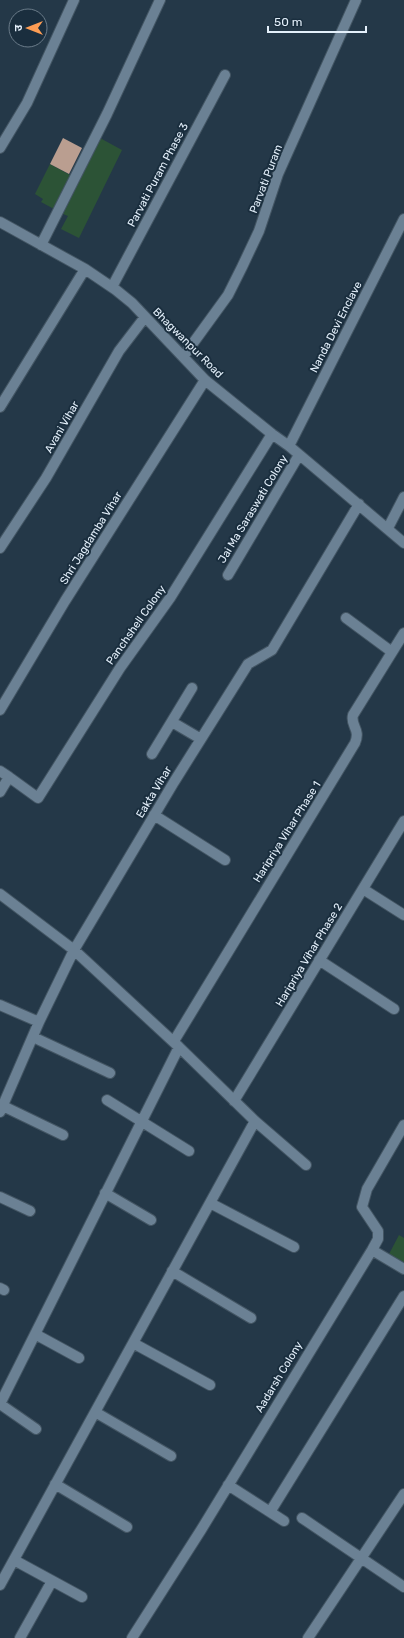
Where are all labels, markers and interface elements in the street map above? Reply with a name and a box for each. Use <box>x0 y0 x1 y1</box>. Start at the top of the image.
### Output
north arrow <box>8 8 48 48</box>
scale bar <box>268 8 366 34</box>
text: 50 m <box>274 15 302 29</box>
text: उ <box>12 24 25 31</box>
street label: Parvati Puram Phase 3 <box>125 120 191 229</box>
street label: Parvati Puram <box>247 143 285 215</box>
street label: Nanda Devi Enclave <box>307 279 365 375</box>
street label: Bhagwanpur Road <box>150 305 226 381</box>
street label: Avani Vihar <box>42 398 82 455</box>
street label: Jai Ma Saraswati Colony <box>216 453 290 565</box>
street label: Shri Jagdamba Vihar <box>57 489 125 587</box>
street label: Panchshell Colony <box>104 583 168 667</box>
street label: Eakta Vihar <box>134 763 175 820</box>
street label: Haripriya Vihar Phase 1 <box>251 779 323 885</box>
street label: Haripriya Vihar Phase 2 <box>273 901 345 1009</box>
street label: Aadarsh Colony <box>253 1339 305 1415</box>

